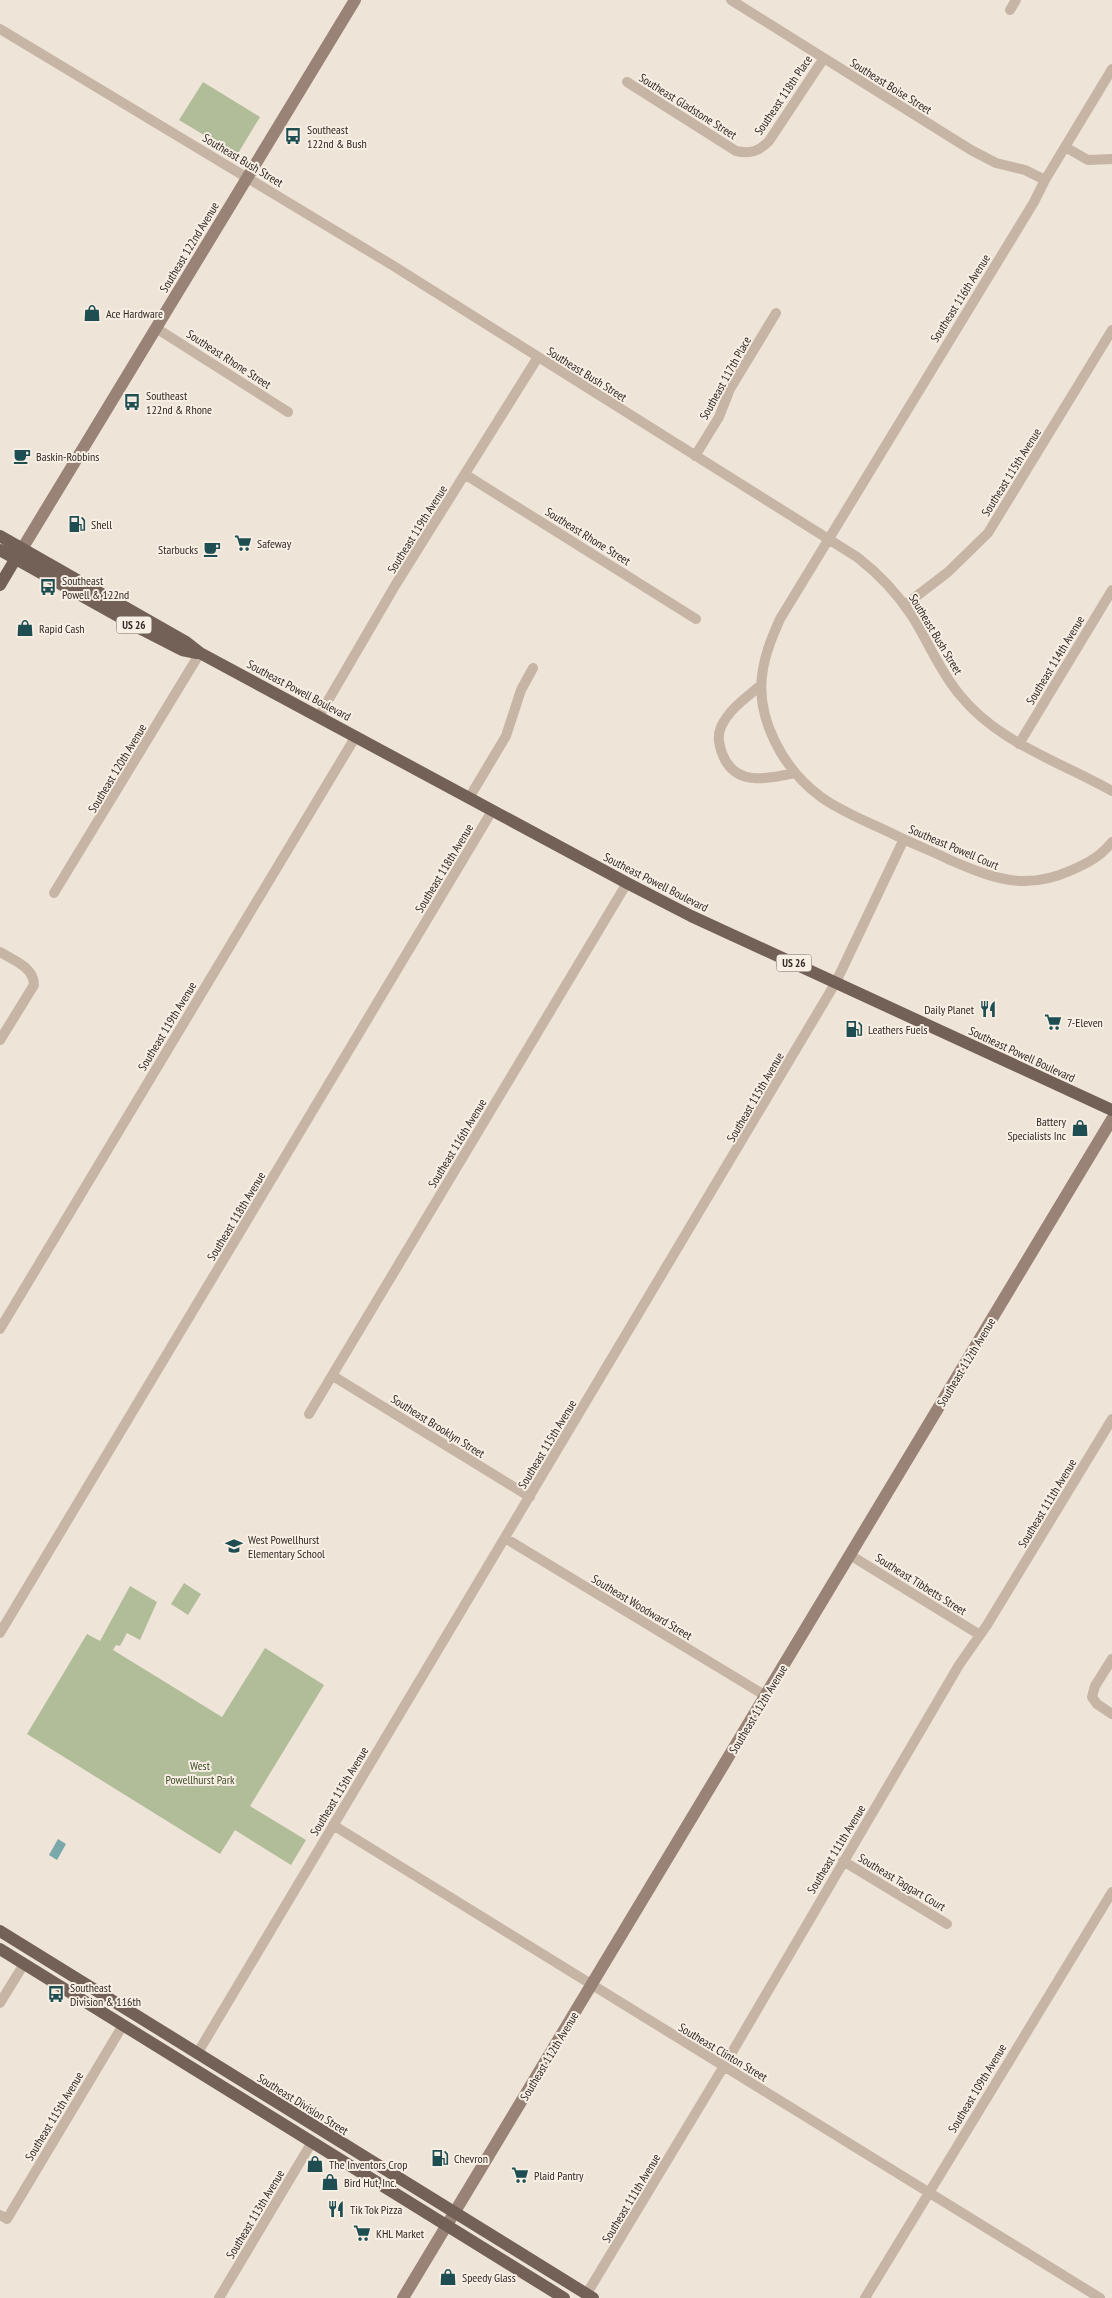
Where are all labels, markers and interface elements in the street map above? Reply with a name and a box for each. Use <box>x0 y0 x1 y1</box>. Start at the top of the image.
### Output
street label: Southeast 118th Place <box>751 52 815 138</box>
street label: Southeast Boise Street <box>847 55 935 118</box>
street label: Southeast Gladstone Street <box>636 70 740 143</box>
place label: Southeast 122nd & Bush <box>307 122 367 151</box>
bus stop icon: Southeast 122nd & Bush <box>283 126 303 146</box>
street label: Southeast Bush Street <box>200 130 287 190</box>
street label: Southeast 122nd Avenue <box>156 199 222 295</box>
street label: Southeast 116th Avenue <box>927 251 993 345</box>
shop icon: Ace Hardware <box>82 303 102 323</box>
place label: Ace Hardware <box>106 306 163 321</box>
street label: Southeast Rhone Street <box>184 326 275 392</box>
street label: Southeast 117th Place <box>696 334 754 422</box>
street label: Southeast Bush Street <box>544 343 630 405</box>
place label: Southeast 122nd & Rhone <box>146 388 212 417</box>
bus stop icon: Southeast 122nd & Rhone <box>122 392 142 412</box>
street label: Southeast 115th Avenue <box>978 425 1044 519</box>
cafe icon: Baskin-Robbins <box>12 446 32 466</box>
place label: Baskin-Robbins <box>36 449 99 464</box>
street label: Southeast 119th Avenue <box>384 482 450 576</box>
street label: Southeast Rhone Street <box>543 504 634 569</box>
fuel station icon: Shell <box>67 514 87 534</box>
place label: Shell <box>91 517 112 532</box>
supermarket icon: Safeway <box>233 533 253 553</box>
place label: Safeway <box>257 536 292 551</box>
cafe icon: Starbucks <box>202 539 222 559</box>
place label: Starbucks <box>158 542 198 557</box>
place label: Southeast Powell & 122nd <box>62 573 129 602</box>
bus stop icon: Southeast Powell & 122nd <box>38 577 58 597</box>
street label: Southeast Bush Street <box>906 591 966 678</box>
street label: Southeast 114th Avenue <box>1023 613 1087 707</box>
road number: US 26 <box>116 616 152 634</box>
shop icon: Rapid Cash <box>15 618 35 638</box>
place label: Rapid Cash <box>39 621 85 636</box>
street label: Southeast Powell Boulevard <box>244 656 354 724</box>
street label: Southeast 120th Avenue <box>85 721 149 815</box>
street label: Southeast 118th Avenue <box>412 821 476 915</box>
street label: Southeast Powell Court <box>907 821 1002 873</box>
street label: Southeast Powell Boulevard <box>601 849 711 915</box>
road number: US 26 <box>776 954 812 971</box>
street label: Southeast 119th Avenue <box>135 979 199 1073</box>
restaurant icon: Daily Planet <box>978 999 998 1019</box>
place label: Daily Planet <box>924 1002 975 1017</box>
supermarket icon: 7-Eleven <box>1043 1012 1063 1032</box>
place label: 7-Eleven <box>1067 1015 1103 1030</box>
fuel station icon: Leathers Fuels <box>844 1019 864 1039</box>
place label: Leathers Fuels <box>868 1022 928 1037</box>
street label: Southeast Powell Boulevard <box>966 1023 1078 1085</box>
street label: Southeast 115th Avenue <box>723 1049 787 1145</box>
street label: Southeast 116th Avenue <box>425 1096 489 1190</box>
place label: Battery Specialists Inc <box>1007 1114 1067 1143</box>
shop icon: Battery Specialists Inc <box>1070 1118 1090 1138</box>
street label: Southeast 118th Avenue <box>204 1169 268 1263</box>
street label: Southeast 112th Avenue <box>934 1315 998 1409</box>
street label: Southeast Brooklyn Street <box>388 1391 488 1461</box>
street label: Southeast 115th Avenue <box>515 1397 579 1491</box>
street label: Southeast 111th Avenue <box>1015 1456 1079 1550</box>
place label: West Powellhurst Elementary School <box>248 1532 325 1561</box>
school or university icon: West Powellhurst Elementary School <box>224 1536 244 1556</box>
street label: Southeast Tibbetts Street <box>873 1550 970 1619</box>
street label: Southeast Woodward Street <box>589 1571 696 1643</box>
street label: Southeast 112th Avenue <box>726 1662 790 1756</box>
street label: Southeast 115th Avenue <box>307 1744 371 1838</box>
park label: West Powellhurst Park <box>165 1758 235 1787</box>
street label: Southeast 111th Avenue <box>804 1802 868 1896</box>
street label: Southeast Taggart Court <box>855 1850 949 1914</box>
place label: Southeast Division & 116th <box>70 1980 141 2009</box>
bus stop icon: Southeast Division & 116th <box>46 1984 66 2004</box>
street label: Southeast 112th Avenue <box>517 2009 581 2103</box>
street label: Southeast Clinton Street <box>676 2020 771 2085</box>
street label: Southeast 109th Avenue <box>945 2041 1009 2135</box>
street label: Southeast 115th Avenue <box>22 2069 86 2163</box>
street label: Southeast Division Street <box>255 2070 352 2138</box>
fuel station icon: Chevron <box>430 2148 450 2168</box>
place label: Chevron <box>454 2151 488 2166</box>
street label: Southeast 111th Avenue <box>599 2151 663 2245</box>
shop icon: The Inventors Crop <box>305 2154 325 2174</box>
place label: The Inventors Crop <box>329 2157 407 2172</box>
supermarket icon: Plaid Pantry <box>510 2165 530 2185</box>
street label: Southeast 113th Avenue <box>223 2167 287 2261</box>
place label: Plaid Pantry <box>534 2168 584 2183</box>
shop icon: Bird Hut, Inc. <box>320 2172 340 2192</box>
place label: Bird Hut, Inc. <box>344 2175 397 2190</box>
restaurant icon: Tik Tok Pizza <box>326 2199 346 2219</box>
place label: Tik Tok Pizza <box>350 2202 402 2217</box>
supermarket icon: KHL Market <box>352 2223 372 2243</box>
place label: KHL Market <box>376 2226 425 2241</box>
shop icon: Speedy Glass <box>438 2267 458 2287</box>
place label: Speedy Glass <box>462 2270 516 2285</box>

